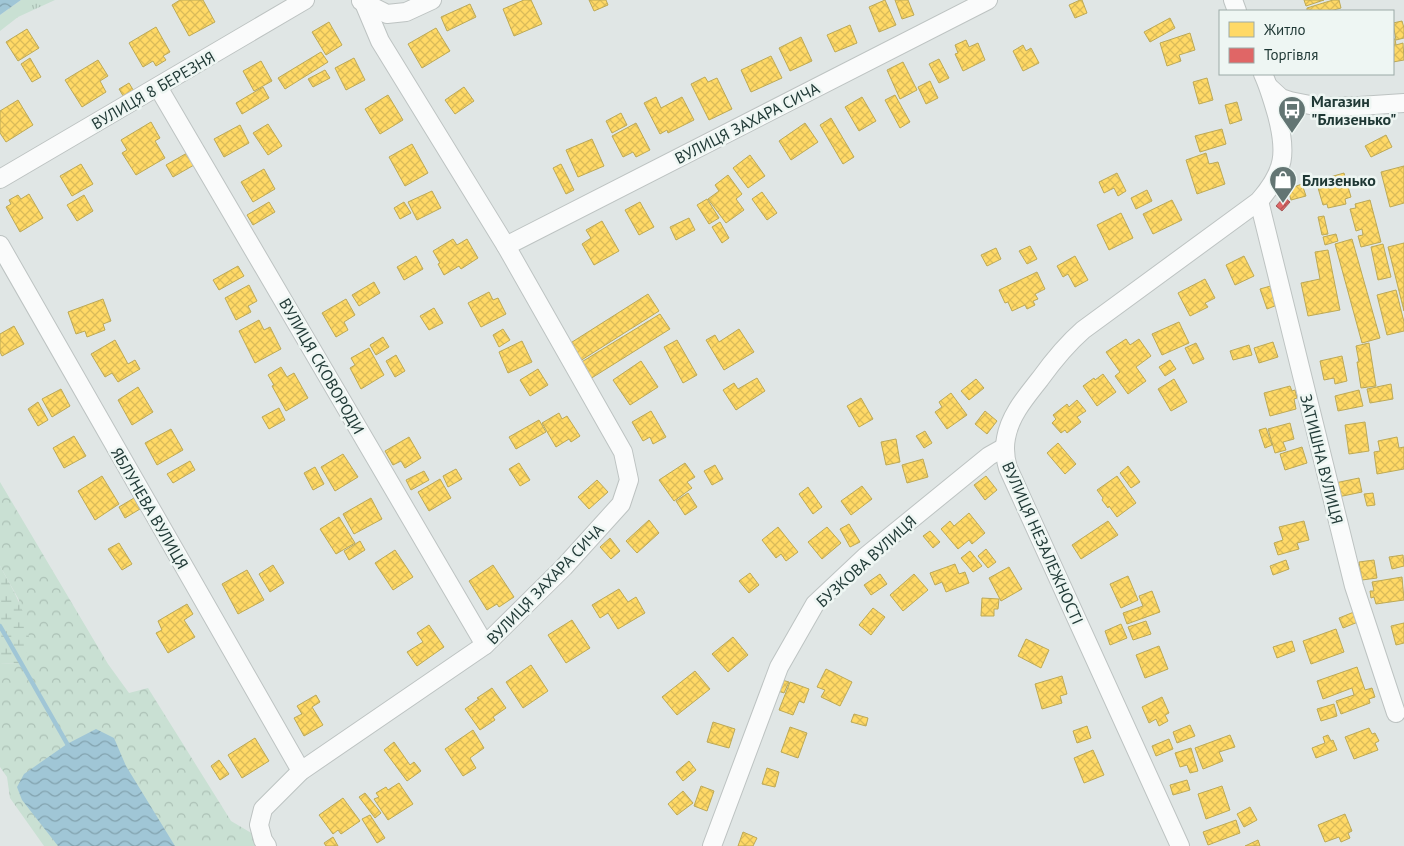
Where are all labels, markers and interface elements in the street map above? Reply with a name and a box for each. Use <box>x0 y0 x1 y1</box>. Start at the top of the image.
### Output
legend <box>1219 10 1394 75</box>
text: Житло <box>1263 20 1306 39</box>
text: Торгівля <box>1264 45 1318 64</box>
street label: ВУЛИЦЯ 8 БЕРЕЗНЯ <box>88 46 218 134</box>
street label: ВУЛИЦЯ ЗАХАРА СИЧА <box>671 78 823 168</box>
place label: Магазин "Близенько" <box>1311 91 1396 129</box>
bus stop icon: Магазин "Близенько" <box>1277 95 1307 134</box>
shop icon: Близенько <box>1268 165 1298 204</box>
place label: Близенько <box>1302 170 1376 190</box>
street label: ВУЛИЦЯ СКОВОРОДИ <box>275 295 369 437</box>
street label: ЗАТИШНА ВУЛИЦЯ <box>1296 392 1348 526</box>
street label: ЯБЛУНЕВА ВУЛИЦЯ <box>107 444 193 572</box>
street label: ВУЛИЦЯ НЕЗАЛЕЖНОСТІ <box>998 459 1088 627</box>
street label: БУЗКОВА ВУЛИЦЯ <box>812 511 920 611</box>
street label: ВУЛИЦЯ ЗАХАРА СИЧА <box>482 519 608 648</box>

